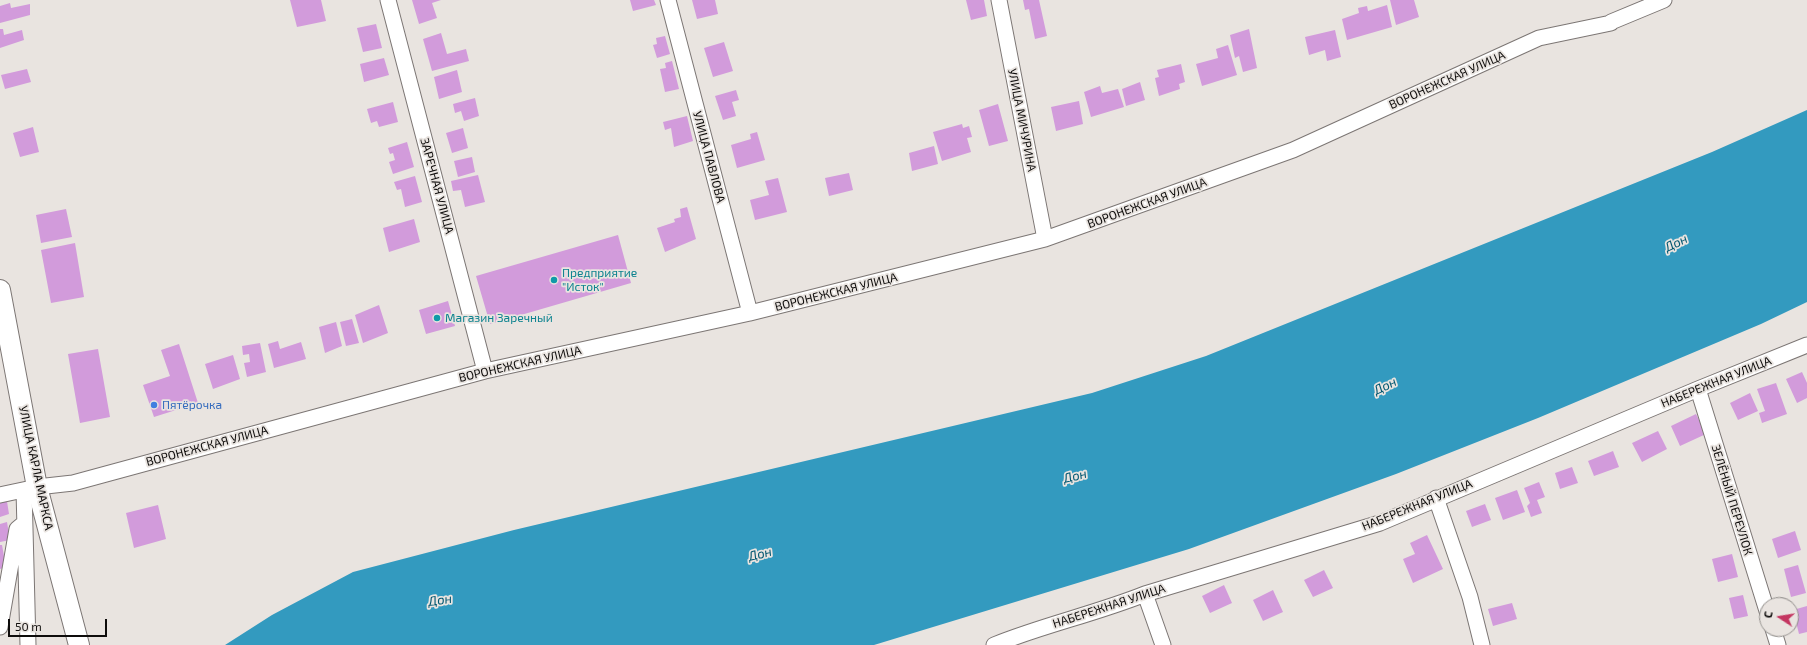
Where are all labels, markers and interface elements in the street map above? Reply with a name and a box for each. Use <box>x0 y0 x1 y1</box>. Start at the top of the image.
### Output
street label: ВОРОНЕЖСКАЯ УЛИЦА <box>1387 48 1507 112</box>
street label: УЛИЦА МИЧУРИНА <box>1005 67 1039 173</box>
street label: УЛИЦА ПАВЛОВА <box>690 110 728 204</box>
street label: ЗАРЕЧНАЯ УЛИЦА <box>417 136 457 236</box>
street label: ВОРОНЕЖСКАЯ УЛИЦА <box>1085 175 1209 231</box>
water label: Дон <box>1662 231 1690 255</box>
place label: Предприятие "Исток" <box>562 266 637 294</box>
street label: ВОРОНЕЖСКАЯ УЛИЦА <box>773 270 899 314</box>
marker: Предприятие "Исток" <box>549 275 559 285</box>
place label: Магазин Заречный <box>445 311 553 325</box>
marker: Магазин Заречный <box>432 313 442 323</box>
street label: ВОРОНЕЖСКАЯ УЛИЦА <box>457 343 583 385</box>
street label: НАБЕРЕЖНАЯ УЛИЦА <box>1659 353 1773 411</box>
water label: Дон <box>1371 374 1399 398</box>
place label: Пятёрочка <box>162 398 222 412</box>
marker: Пятёрочка <box>149 400 159 410</box>
street label: УЛИЦА КАРЛА МАРКСА <box>16 404 56 532</box>
street label: ВОРОНЕЖСКАЯ УЛИЦА <box>144 423 270 469</box>
street label: ЗЕЛЁНЫЙ ПЕРЕУЛОК <box>1708 443 1756 557</box>
water label: Дон <box>1062 466 1088 486</box>
street label: НАБЕРЕЖНАЯ УЛИЦА <box>1360 476 1474 534</box>
water label: Дон <box>747 544 773 564</box>
street label: НАБЕРЕЖНАЯ УЛИЦА <box>1051 581 1167 631</box>
water label: Дон <box>427 591 453 609</box>
north arrow <box>1759 597 1799 637</box>
text: С <box>1761 610 1775 619</box>
scale bar <box>10 611 109 637</box>
text: 50 m <box>15 619 42 633</box>

